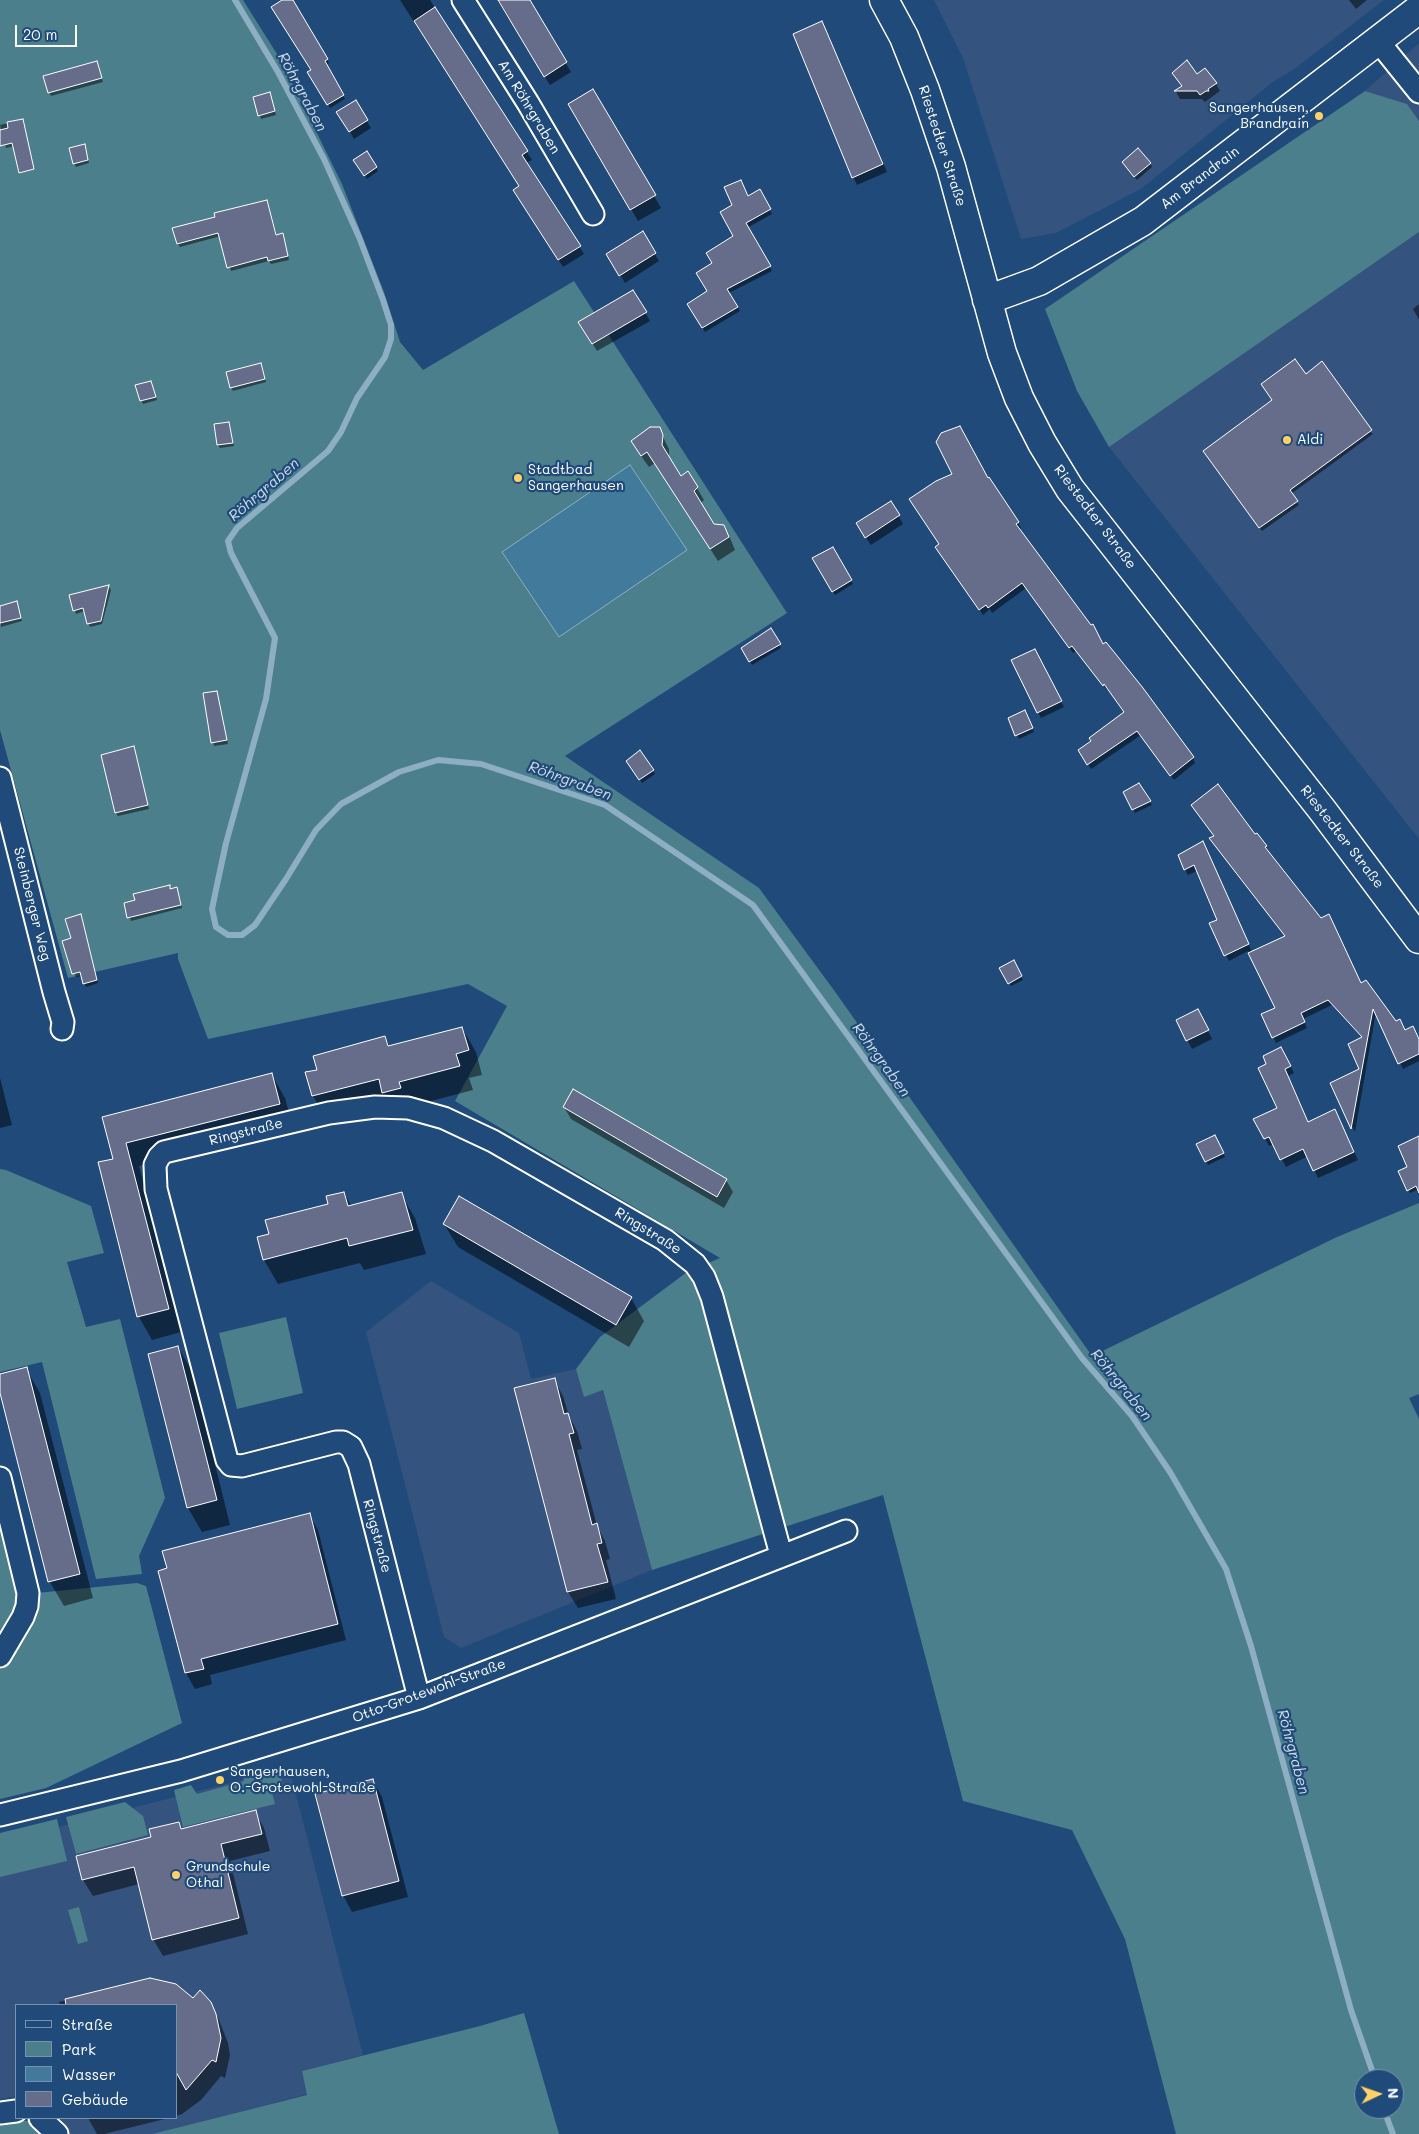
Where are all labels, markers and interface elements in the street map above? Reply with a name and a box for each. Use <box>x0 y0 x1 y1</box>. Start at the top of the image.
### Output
scale bar <box>18 15 80 47</box>
text: 20 m <box>23 24 57 44</box>
water label: Röhrgraben <box>274 49 330 135</box>
street label: Am Röhrgraben <box>494 57 564 157</box>
street label: Riestedter Straße <box>915 83 969 209</box>
place label: Sangerhausen, Brandrain <box>1209 100 1309 132</box>
marker: Sangerhausen, Brandrain <box>1313 110 1325 122</box>
street label: Am Brandrain <box>1157 143 1243 213</box>
place label: Aldi <box>1297 432 1323 448</box>
marker: Aldi <box>1281 434 1293 446</box>
water label: Röhrgraben <box>225 455 303 525</box>
place label: Stadtbad Sangerhausen <box>528 462 624 494</box>
street label: Riestedter Straße <box>1050 462 1140 572</box>
marker: Stadtbad Sangerhausen <box>512 472 524 484</box>
water label: Röhrgraben <box>526 758 614 804</box>
street label: Riestedter Straße <box>1297 782 1387 892</box>
street label: Steinberger Weg <box>10 845 54 963</box>
water label: Röhrgraben <box>848 1019 914 1101</box>
street label: Ringstraße <box>207 1115 285 1149</box>
street label: Ringstraße <box>612 1204 684 1258</box>
water label: Röhrgraben <box>1087 1345 1155 1425</box>
street label: Ringstraße <box>359 1497 395 1575</box>
street label: Otto-Grotewohl-Straße <box>350 1655 508 1727</box>
water label: Röhrgraben <box>1273 1708 1313 1796</box>
place label: Sangerhausen, O.-Grotewohl-Straße <box>230 1764 375 1796</box>
marker: Sangerhausen, O.-Grotewohl-Straße <box>214 1774 226 1786</box>
place label: Grundschule Othal <box>186 1859 270 1891</box>
marker: Grundschule Othal <box>170 1869 182 1881</box>
legend <box>15 2004 178 2119</box>
text: Straße <box>62 2014 113 2034</box>
text: Park <box>62 2039 96 2059</box>
text: Wasser <box>62 2064 116 2084</box>
north arrow <box>1354 2069 1404 2119</box>
text: N <box>1384 2087 1403 2099</box>
text: Gebäude <box>62 2089 128 2109</box>

